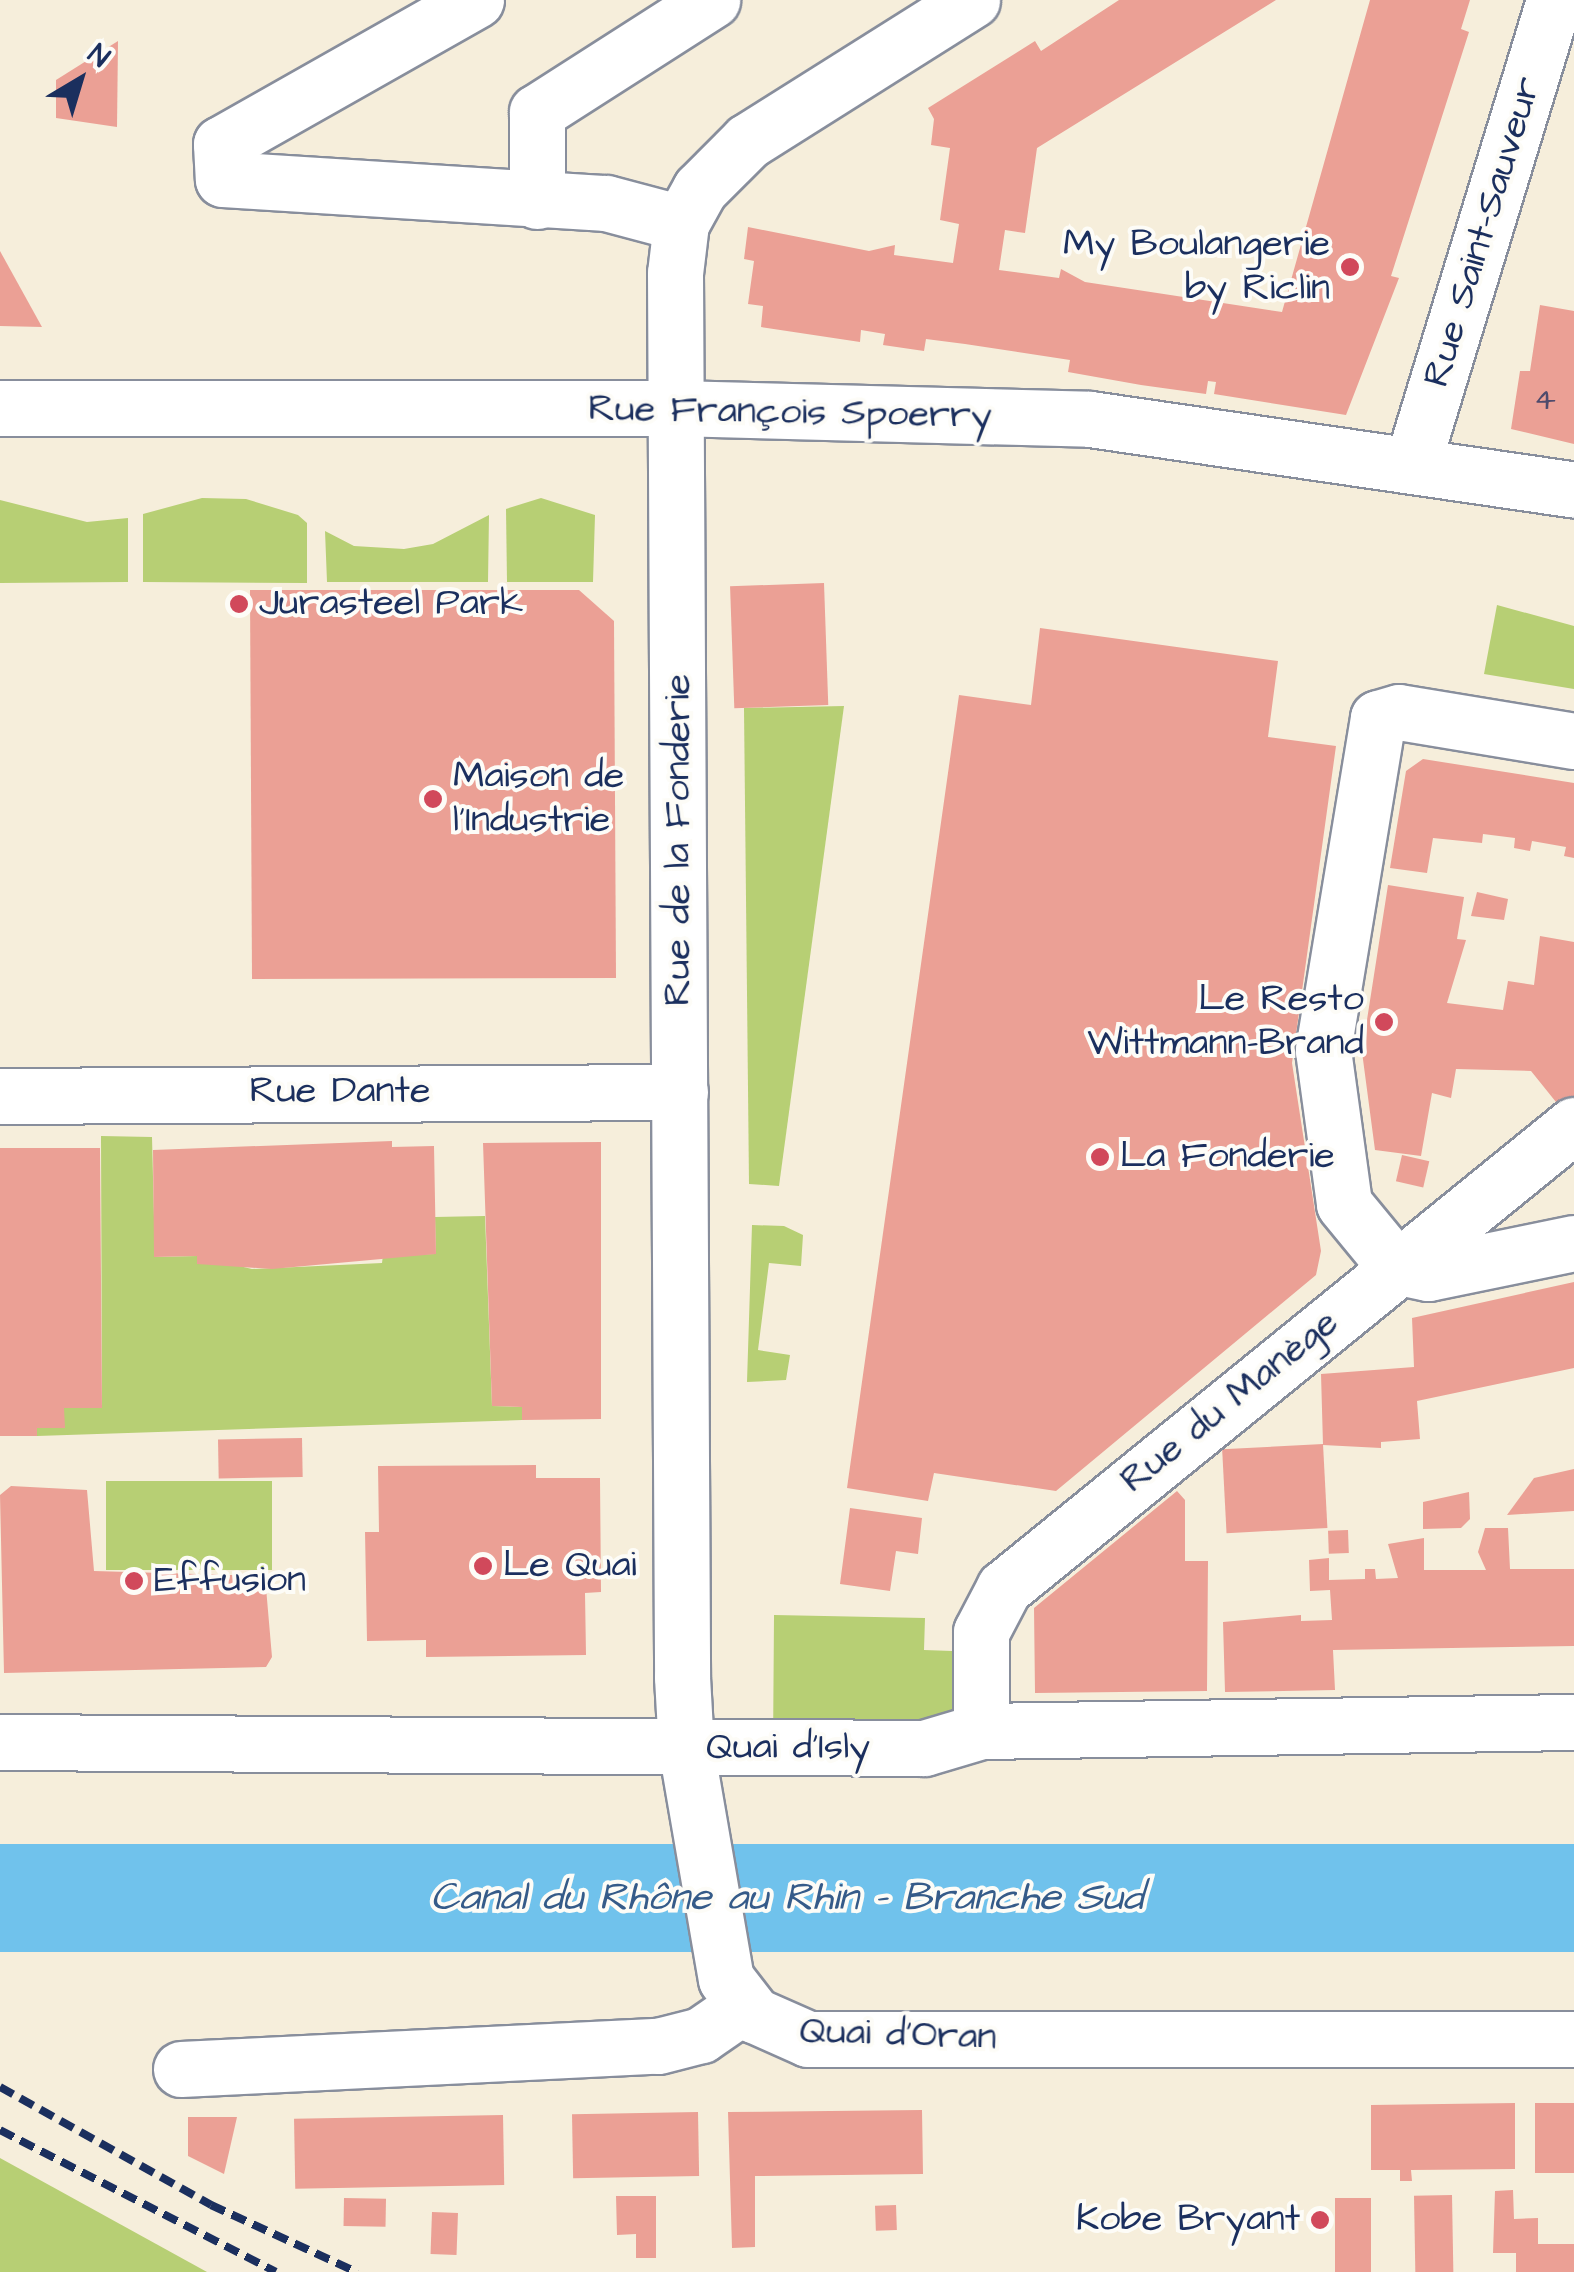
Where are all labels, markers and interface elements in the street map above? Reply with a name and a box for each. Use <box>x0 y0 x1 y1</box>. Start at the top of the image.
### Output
north arrow <box>30 30 130 130</box>
text: N <box>80 35 118 77</box>
street label: Rue Saint-Sauveur <box>1414 72 1552 392</box>
place label: My Boulangerie by Riclin <box>1063 222 1330 312</box>
marker: My Boulangerie by Riclin <box>1339 256 1361 278</box>
house number: 4 <box>1534 381 1556 419</box>
street label: Rue François Spoerry <box>588 387 992 439</box>
place label: Jurasteel Park <box>259 581 523 627</box>
marker: Jurasteel Park <box>228 593 250 615</box>
street label: Rue de la Fonderie <box>656 674 702 1006</box>
place label: Maison de l'Industrie <box>453 754 624 844</box>
marker: Maison de l'Industrie <box>422 788 444 810</box>
place label: Le Resto Wittmann-Brand <box>1087 977 1364 1066</box>
marker: Le Resto Wittmann-Brand <box>1373 1011 1395 1033</box>
street label: Rue Dante <box>249 1069 431 1115</box>
place label: La Fonderie <box>1120 1134 1335 1180</box>
marker: La Fonderie <box>1089 1146 1111 1168</box>
street label: Rue du Manège <box>1112 1300 1348 1504</box>
place label: Le Quai <box>503 1543 637 1589</box>
marker: Le Quai <box>472 1555 494 1577</box>
place label: Effusion <box>154 1558 306 1604</box>
marker: Effusion <box>123 1570 145 1592</box>
street label: Quai d'Isly <box>706 1725 870 1771</box>
water label: Canal du Rhône au Rhin - Branche Sud <box>431 1874 1143 1922</box>
street label: Quai d'Oran <box>799 2009 997 2061</box>
place label: Kobe Bryant <box>1076 2197 1300 2243</box>
marker: Kobe Bryant <box>1309 2209 1331 2231</box>

